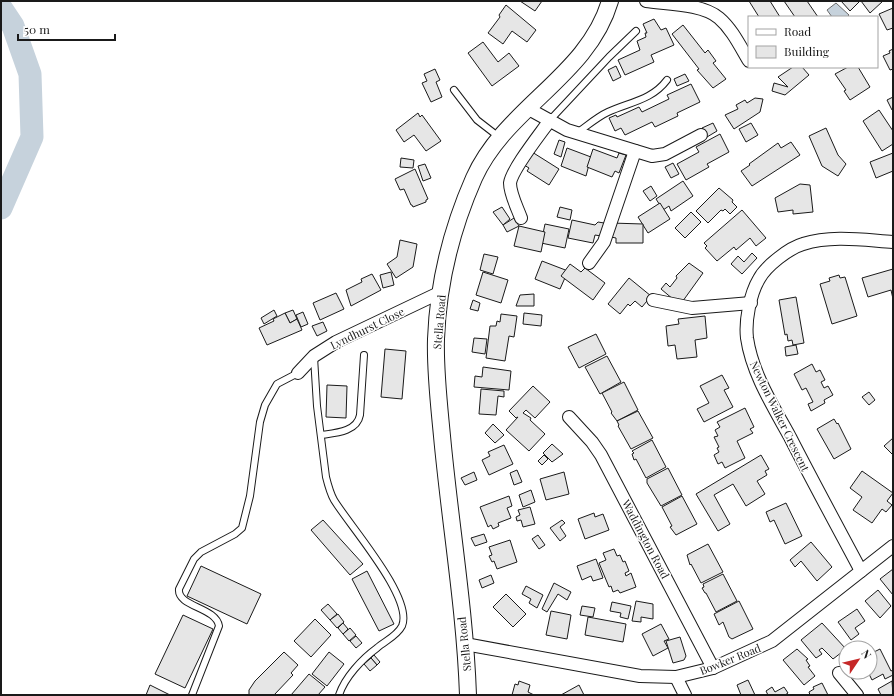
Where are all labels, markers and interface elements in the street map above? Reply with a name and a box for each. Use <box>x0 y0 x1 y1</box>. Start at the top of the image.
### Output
scale bar <box>18 16 115 42</box>
legend <box>748 16 878 68</box>
text: 50 m <box>24 21 50 37</box>
text: Road <box>784 23 811 39</box>
text: Building <box>784 43 830 59</box>
street label: Stella Road <box>429 293 449 350</box>
street label: Lyndhurst Close <box>328 303 407 352</box>
street label: Newton Walker Crescent <box>747 358 813 474</box>
street label: Waddington Road <box>618 496 673 582</box>
street label: Stella Road <box>454 615 474 672</box>
street label: Bowker Road <box>697 640 763 678</box>
north arrow <box>838 640 878 680</box>
text: N <box>858 646 875 662</box>

